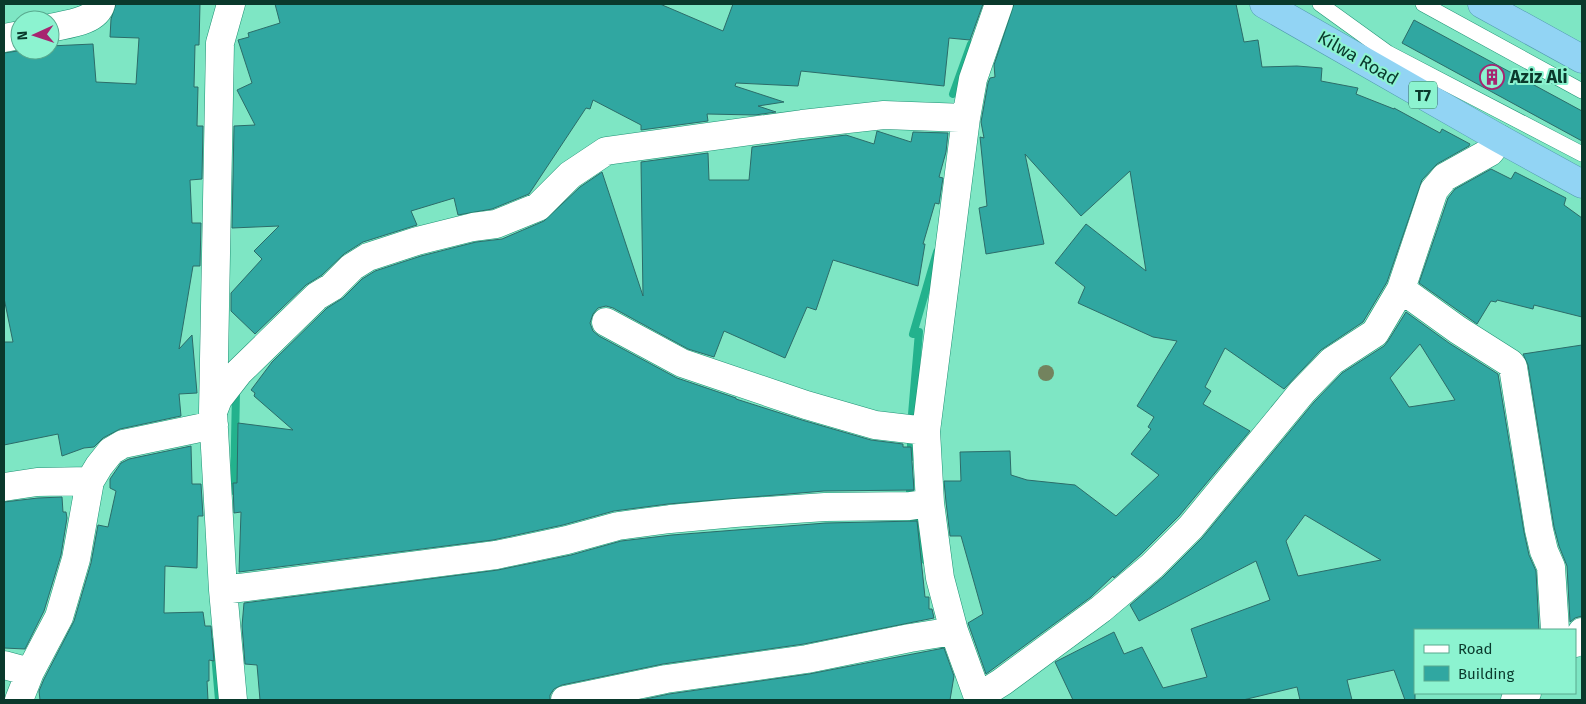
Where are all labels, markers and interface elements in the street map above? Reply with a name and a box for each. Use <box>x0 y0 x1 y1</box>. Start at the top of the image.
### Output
north arrow <box>10 10 60 60</box>
street label: Kilwa Road <box>1314 26 1402 90</box>
text: N <box>14 31 31 41</box>
building icon: Aziz Ali <box>1479 64 1505 90</box>
place label: Aziz Ali <box>1509 66 1568 88</box>
road number: T7 <box>1409 82 1437 108</box>
legend <box>1414 629 1576 694</box>
text: Road <box>1458 640 1493 658</box>
text: Building <box>1458 665 1514 683</box>

